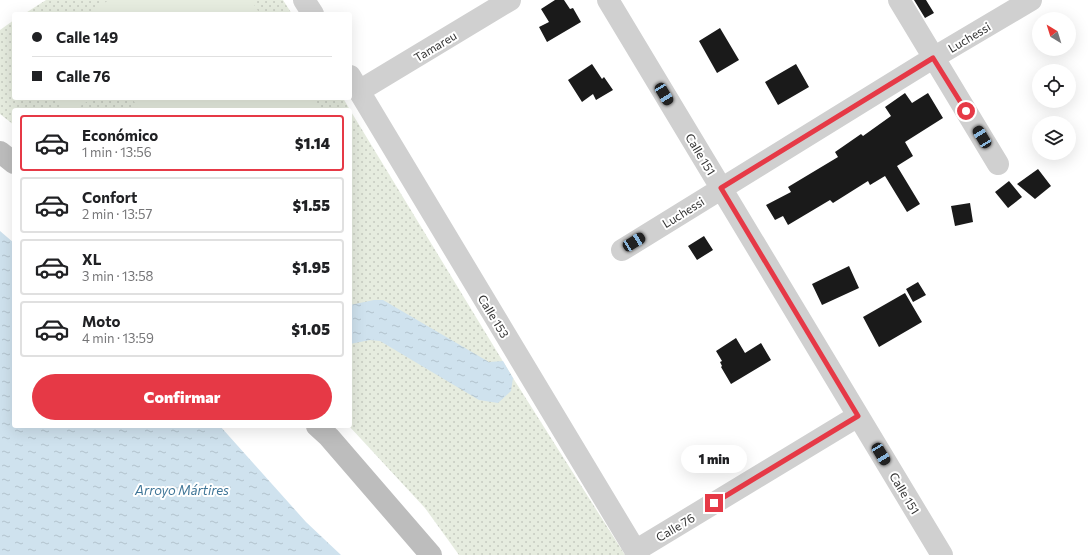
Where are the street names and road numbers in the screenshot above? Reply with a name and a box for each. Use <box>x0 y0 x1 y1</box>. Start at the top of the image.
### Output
street label: Luchessi <box>945 19 993 55</box>
street label: Tamareu <box>411 28 459 64</box>
street label: Calle 151 <box>683 131 719 177</box>
street label: Luchessi <box>659 194 707 230</box>
street label: Calle 153 <box>476 292 512 340</box>
street label: Calle 151 <box>887 470 923 516</box>
street label: Calle 76 <box>653 510 697 544</box>

